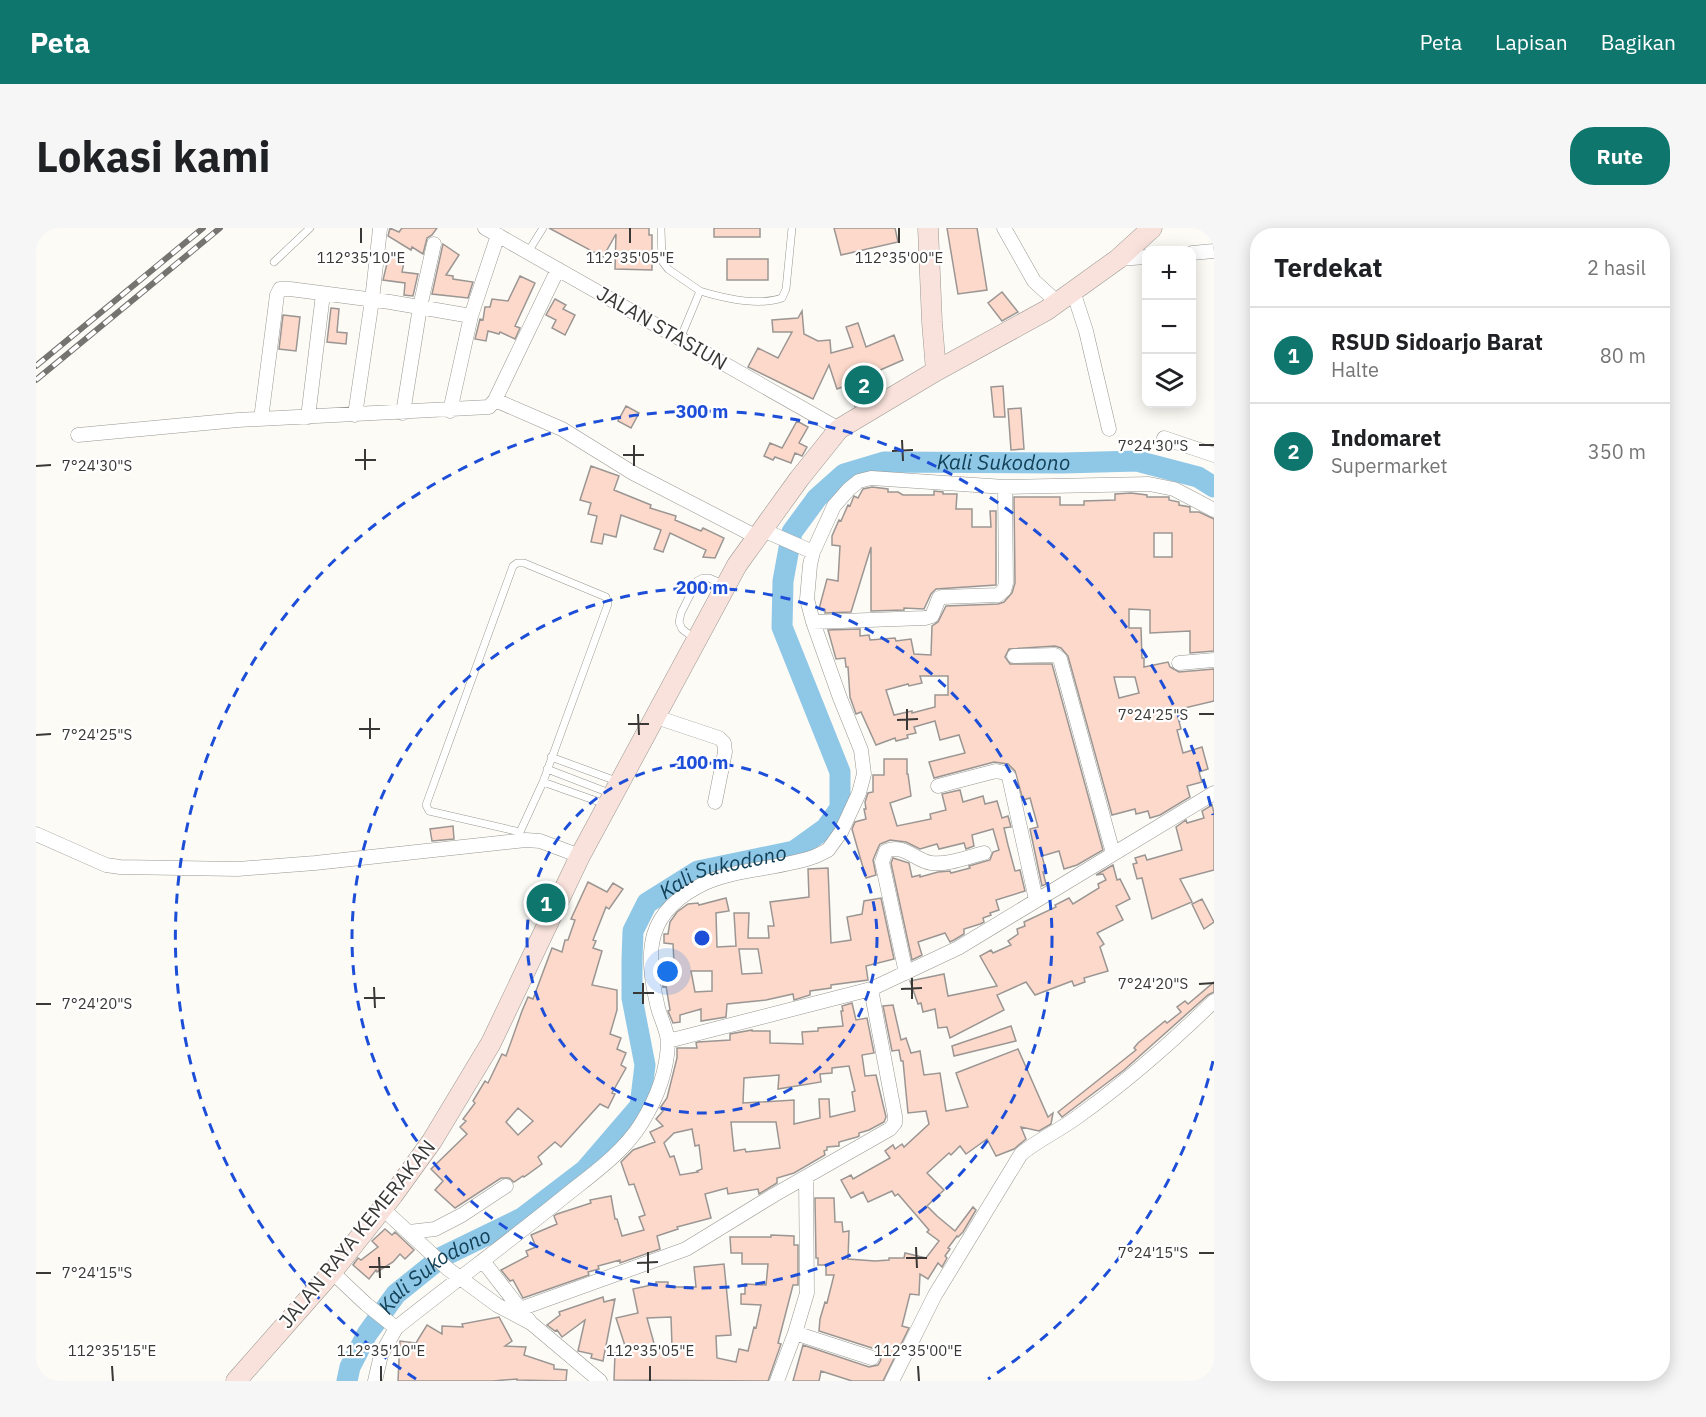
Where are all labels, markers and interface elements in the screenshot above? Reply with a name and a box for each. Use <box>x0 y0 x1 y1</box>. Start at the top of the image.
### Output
text: Peta <box>30 24 90 61</box>
text: Peta <box>1420 28 1462 56</box>
text: Lapisan <box>1495 28 1568 56</box>
text: Bagikan <box>1601 28 1676 56</box>
button: Rute <box>1570 127 1670 185</box>
text: Lokasi kami <box>36 129 270 184</box>
map controls <box>1142 246 1196 408</box>
button: + <box>1142 246 1196 300</box>
text: 112°35'10"E <box>317 248 405 267</box>
text: 112°35'05"E <box>586 248 674 267</box>
text: 112°35'00"E <box>855 248 943 267</box>
text: Terdekat <box>1274 250 1383 284</box>
text: 2 hasil <box>1587 254 1646 281</box>
street label: JALAN STASIUN <box>592 279 732 376</box>
button: − <box>1142 300 1196 354</box>
text: RSUD Sidoarjo Barat <box>1331 327 1543 356</box>
text: 1 <box>1288 342 1300 369</box>
text: 80 m <box>1600 342 1646 369</box>
button: layers <box>1142 354 1196 408</box>
text: Halte <box>1331 356 1379 383</box>
pin: 2 <box>844 362 884 408</box>
text: 300 m <box>676 400 728 423</box>
text: Indomaret <box>1331 423 1441 452</box>
text: 7°24'30"S <box>1118 436 1188 455</box>
text: 2 <box>1288 438 1300 465</box>
text: 350 m <box>1588 438 1646 465</box>
water label: Kali Sukodono <box>937 447 1071 476</box>
text: Supermarket <box>1331 452 1448 479</box>
text: 7°24'30"S <box>62 456 132 475</box>
text: 200 m <box>676 576 728 599</box>
text: 7°24'25"S <box>1118 705 1188 724</box>
text: 7°24'25"S <box>62 725 132 744</box>
text: 100 m <box>676 751 728 774</box>
water label: Kali Sukodono <box>653 838 789 905</box>
pin: 1 <box>526 880 566 926</box>
centre of rings <box>692 928 712 948</box>
your location <box>653 957 682 986</box>
text: 7°24'20"S <box>1118 974 1188 993</box>
text: 7°24'20"S <box>62 994 132 1013</box>
street label: JALAN RAYA KEMERAKAN <box>272 1134 441 1334</box>
water label: Kali Sukodono <box>371 1220 495 1319</box>
text: 7°24'15"S <box>1118 1243 1188 1262</box>
text: 7°24'15"S <box>62 1263 132 1282</box>
text: 112°35'15"E <box>68 1341 156 1360</box>
text: 112°35'10"E <box>337 1341 425 1360</box>
text: 112°35'05"E <box>606 1341 694 1360</box>
text: 112°35'00"E <box>874 1341 962 1360</box>

